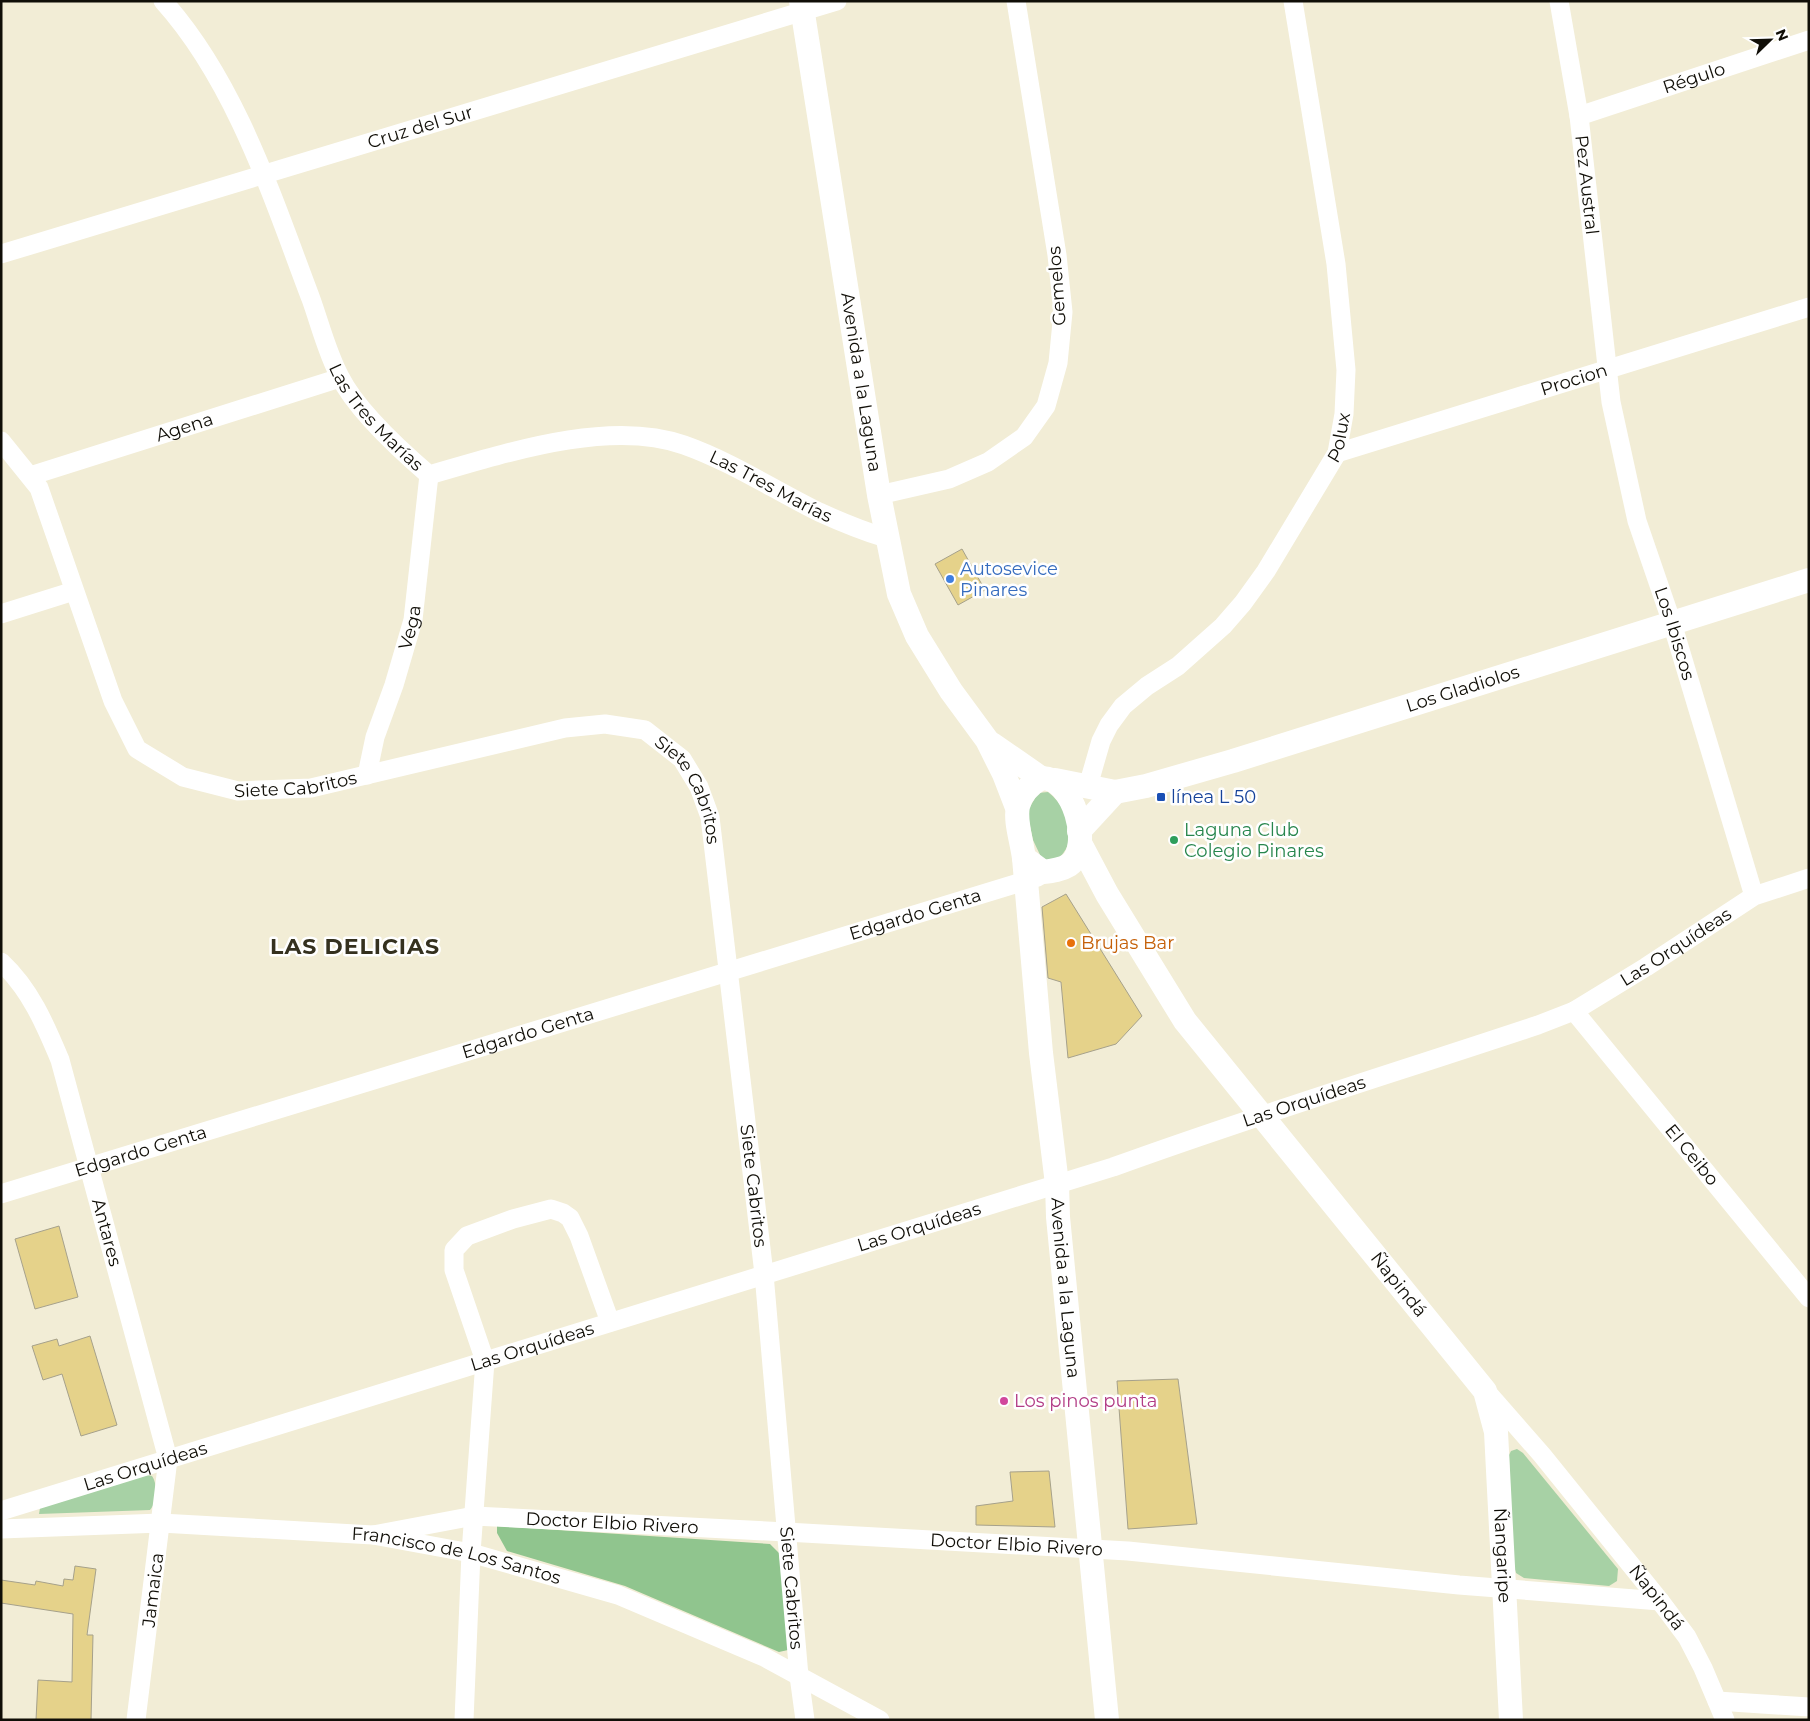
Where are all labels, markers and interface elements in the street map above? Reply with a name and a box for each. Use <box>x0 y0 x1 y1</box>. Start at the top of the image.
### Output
north arrow <box>1745 15 1795 65</box>
text: N <box>1771 26 1792 44</box>
street label: Régulo <box>1660 57 1728 99</box>
street label: Cruz del Sur <box>365 101 476 153</box>
street label: Pez Austral <box>1570 134 1603 236</box>
street label: Gemelos <box>1043 245 1071 327</box>
street label: Avenida a la Laguna <box>836 291 886 474</box>
street label: Procion <box>1538 359 1610 400</box>
street label: Las Tres Marías <box>324 360 428 476</box>
street label: Agena <box>153 408 216 447</box>
street label: Polux <box>1323 410 1355 467</box>
street label: Las Tres Marías <box>706 446 836 527</box>
place label: Autosevice Pinares <box>960 558 1058 601</box>
marker: Autosevice Pinares <box>944 573 956 585</box>
street label: Los Ibiscos <box>1649 584 1700 683</box>
street label: Vega <box>394 604 426 652</box>
street label: Los Gladiolos <box>1403 661 1522 717</box>
street label: Siete Cabritos <box>650 731 724 846</box>
street label: Siete Cabritos <box>234 767 359 802</box>
place label: línea L 50 <box>1171 786 1256 808</box>
marker: línea L 50 <box>1155 791 1167 803</box>
place label: Laguna Club Colegio Pinares <box>1184 819 1324 862</box>
marker: Laguna Club Colegio Pinares <box>1168 834 1180 846</box>
street label: Edgardo Genta <box>847 884 984 945</box>
street label: Las Orquídeas <box>1616 903 1736 991</box>
place label: Brujas Bar <box>1081 932 1174 954</box>
district label: LAS DELICIAS <box>270 933 440 960</box>
marker: Brujas Bar <box>1065 937 1077 949</box>
street label: Edgardo Genta <box>459 1002 597 1063</box>
street label: Las Orquídeas <box>1240 1071 1369 1132</box>
street label: El Ceibo <box>1660 1120 1724 1190</box>
street label: Edgardo Genta <box>72 1121 209 1182</box>
street label: Siete Cabritos <box>735 1123 772 1249</box>
street label: Antares <box>87 1196 126 1269</box>
street label: Las Orquídeas <box>855 1197 984 1256</box>
street label: Avenida a la Laguna <box>1046 1197 1085 1379</box>
street label: Ñapindá <box>1366 1248 1432 1321</box>
street label: Las Orquídeas <box>468 1317 597 1376</box>
place label: Los pinos punta <box>1014 1390 1157 1412</box>
marker: Los pinos punta <box>998 1395 1010 1407</box>
street label: Las Orquídeas <box>81 1437 210 1496</box>
street label: Ñangaripe <box>1489 1507 1516 1604</box>
street label: Doctor Elbio Rivero <box>525 1508 699 1538</box>
street label: Francisco de Los Santos <box>351 1523 564 1589</box>
street label: Siete Cabritos <box>775 1525 808 1651</box>
street label: Doctor Elbio Rivero <box>929 1529 1104 1561</box>
street label: Jamaica <box>137 1551 168 1630</box>
street label: Ñapindá <box>1624 1560 1689 1635</box>

